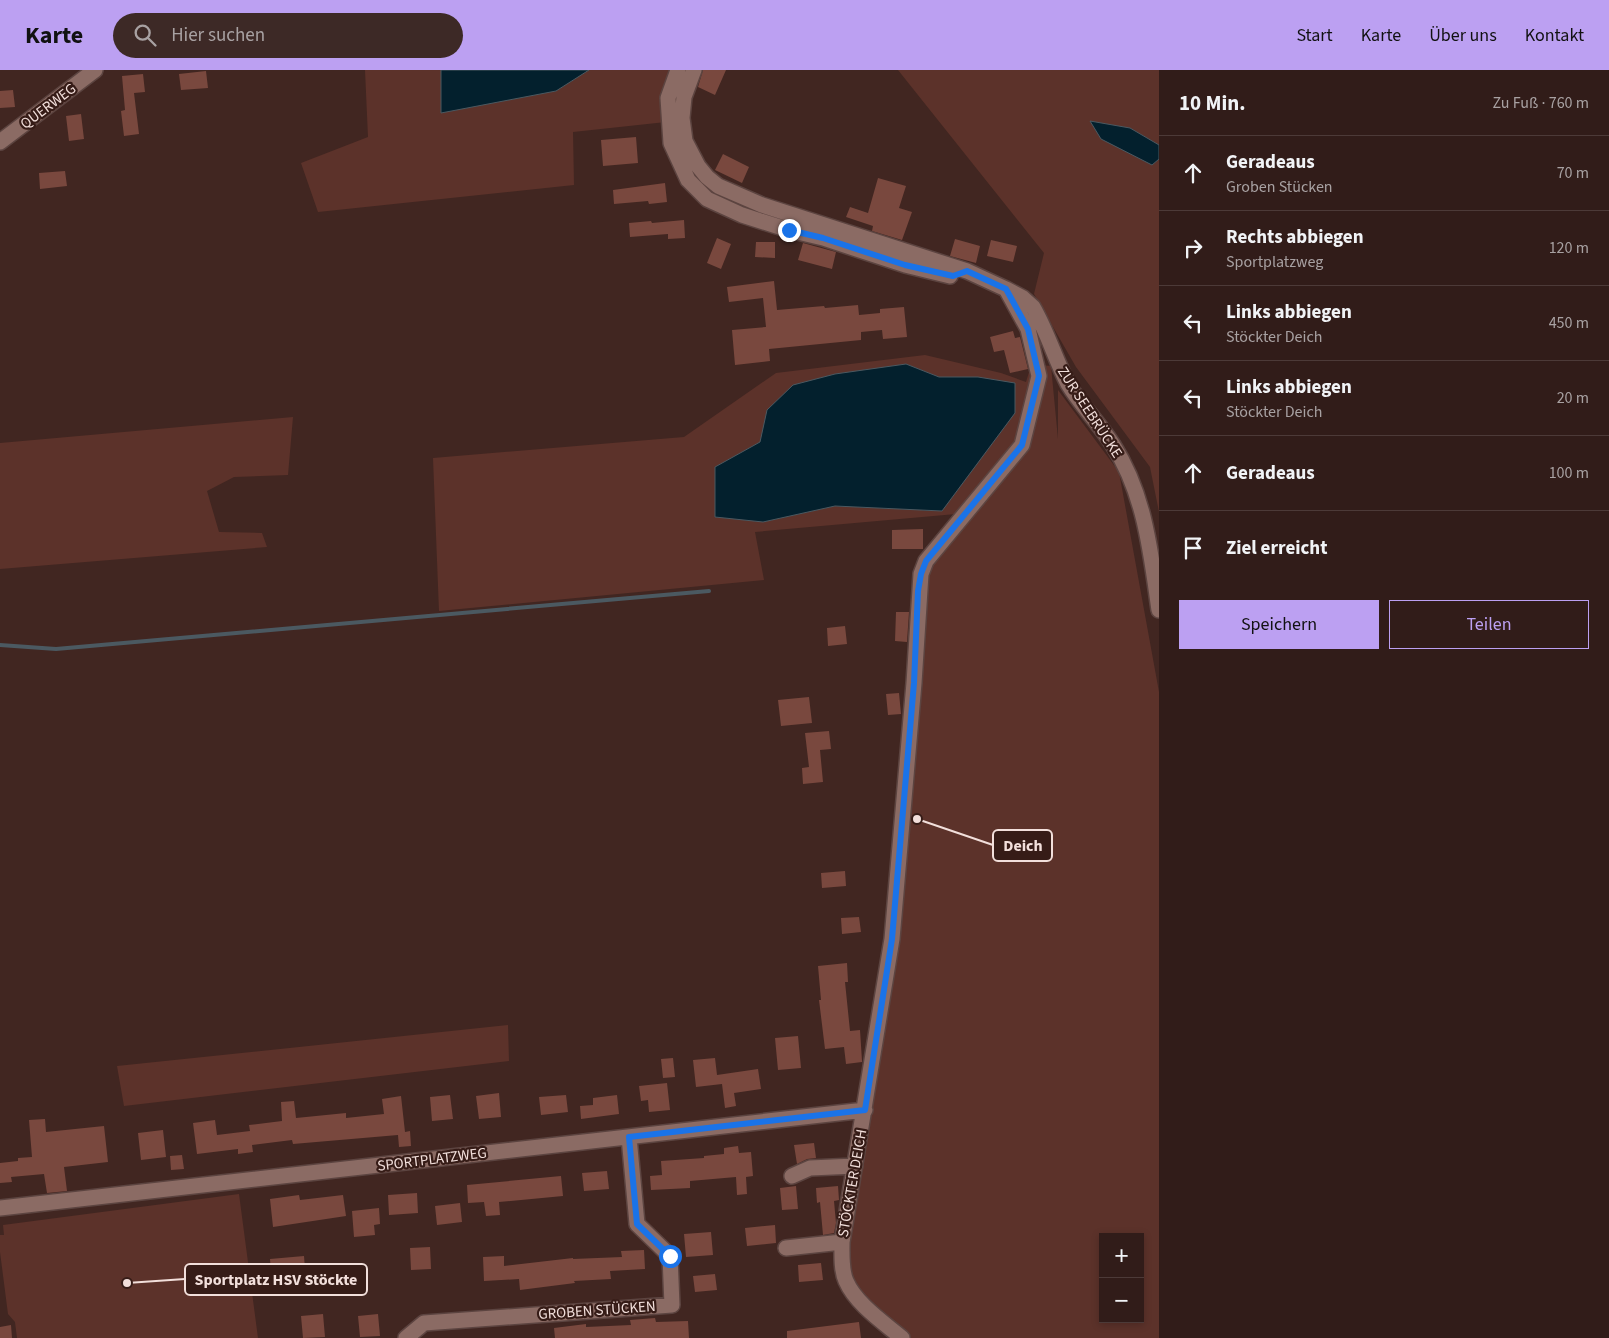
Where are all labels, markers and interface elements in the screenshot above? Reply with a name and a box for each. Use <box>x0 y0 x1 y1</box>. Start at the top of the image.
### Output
search box <box>113 13 463 58</box>
text: Karte <box>25 18 83 53</box>
icon: search <box>131 21 159 49</box>
text: Hier suchen <box>171 22 265 49</box>
text: Start <box>1296 23 1333 48</box>
text: Karte <box>1361 23 1401 48</box>
text: Über uns <box>1429 23 1497 48</box>
text: Kontakt <box>1525 23 1584 48</box>
street label: QUERWEG <box>16 78 81 134</box>
text: 10 Min. <box>1179 88 1246 118</box>
text: Zu Fuß · 760 m <box>1493 92 1589 114</box>
text: Geradeaus <box>1226 149 1315 176</box>
icon: ahead <box>1179 159 1207 187</box>
text: 70 m <box>1557 162 1589 184</box>
text: Groben Stücken <box>1226 176 1333 198</box>
route end <box>778 219 801 242</box>
text: Rechts abbiegen <box>1226 224 1364 251</box>
icon: right <box>1179 234 1207 262</box>
text: 120 m <box>1549 237 1589 259</box>
text: Sportplatzweg <box>1226 251 1323 273</box>
text: Links abbiegen <box>1226 299 1352 326</box>
icon: left <box>1179 309 1207 337</box>
text: 450 m <box>1549 312 1589 334</box>
text: Stöckter Deich <box>1226 326 1323 348</box>
street label: ZUR SEEBRÜCKE <box>1052 362 1127 462</box>
text: Links abbiegen <box>1226 374 1352 401</box>
icon: left <box>1179 384 1207 412</box>
text: 20 m <box>1557 387 1589 409</box>
text: Stöckter Deich <box>1226 401 1323 423</box>
icon: ahead <box>1179 459 1207 487</box>
text: Geradeaus <box>1226 460 1315 487</box>
text: 100 m <box>1549 462 1589 484</box>
icon: arrive <box>1179 534 1207 562</box>
text: Ziel erreicht <box>1226 535 1327 562</box>
button: Speichern <box>1179 600 1379 649</box>
button: Teilen <box>1389 600 1589 649</box>
callout: Deich <box>993 830 1052 861</box>
text: Deich <box>1003 835 1043 857</box>
street label: STÖCKTER DEICH <box>833 1127 872 1239</box>
street label: SPORTPLATZWEG <box>376 1142 488 1177</box>
map controls <box>1099 1233 1144 1323</box>
button: + <box>1099 1233 1144 1278</box>
route start <box>659 1245 682 1268</box>
callout: Sportplatz HSV Stöckte <box>185 1264 367 1295</box>
text: Sportplatz HSV Stöckte <box>195 1269 357 1291</box>
button: − <box>1099 1278 1144 1323</box>
street label: GROBEN STÜCKEN <box>538 1296 656 1325</box>

